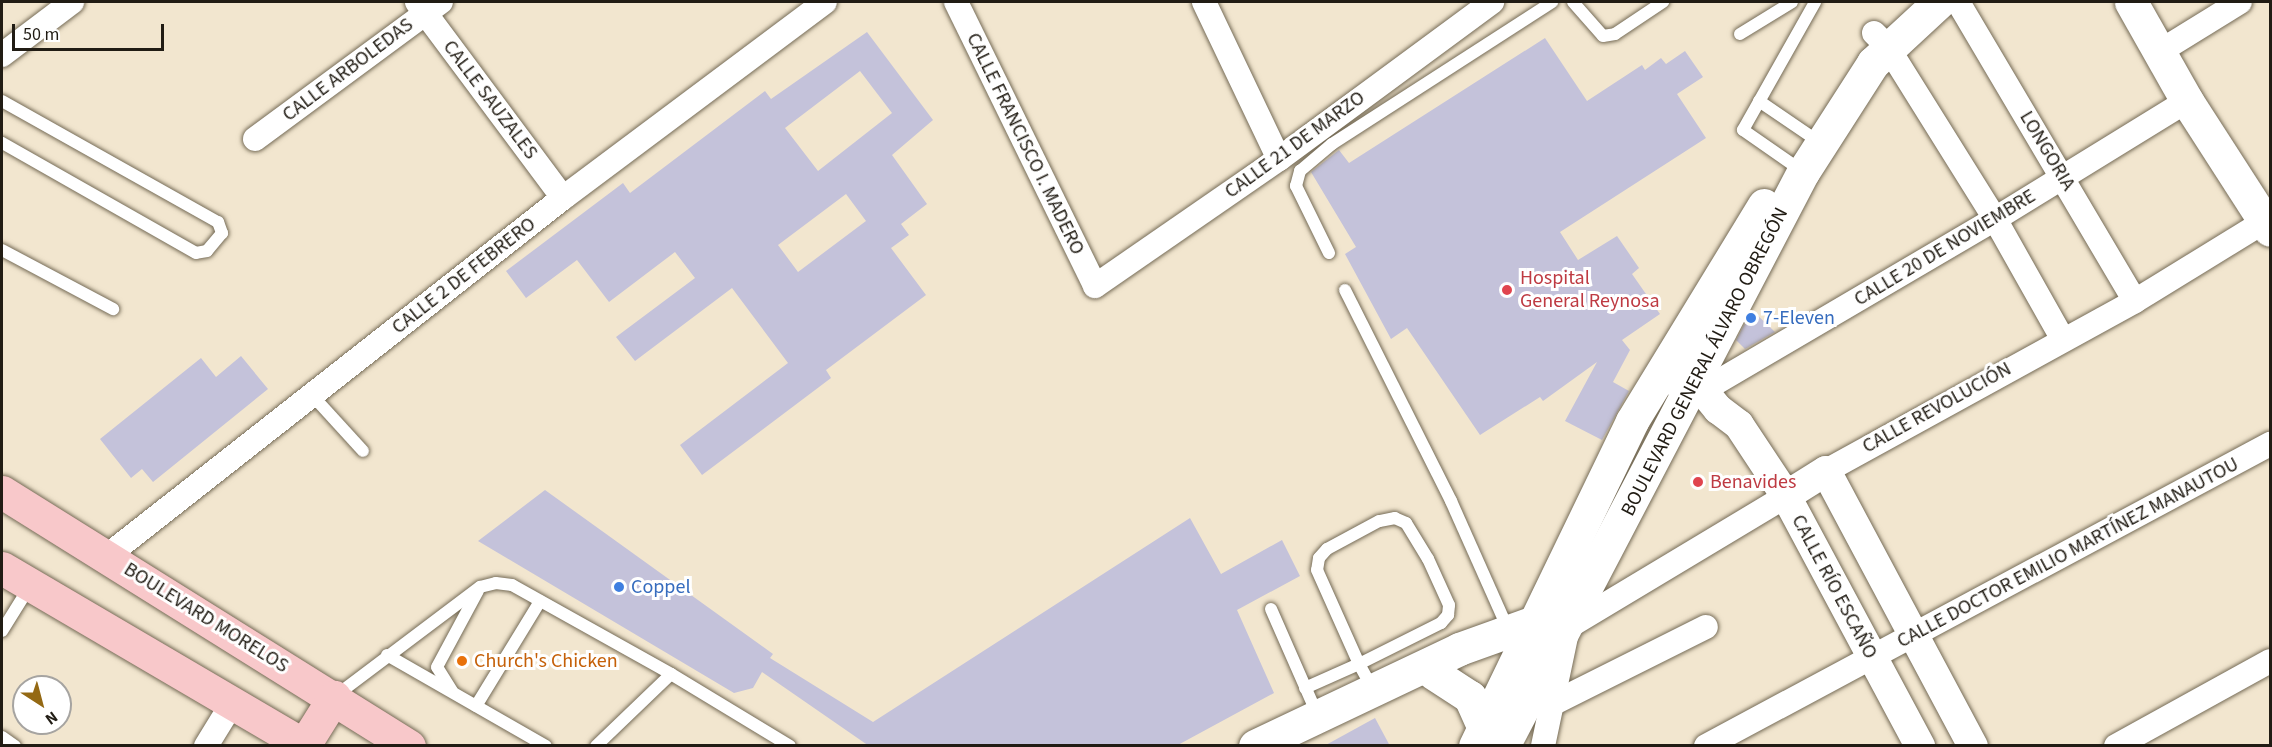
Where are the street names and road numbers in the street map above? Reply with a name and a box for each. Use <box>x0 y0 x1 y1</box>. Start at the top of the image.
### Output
street label: CALLE ARBOLEDAS <box>278 13 418 127</box>
street label: CALLE FRANCISCO I. MADERO <box>961 29 1089 259</box>
street label: CALLE SAUZALES <box>437 36 543 164</box>
street label: CALLE 21 DE MARZO <box>1220 86 1370 204</box>
street label: LONGORIA <box>2014 107 2080 195</box>
street label: CALLE 20 DE NOVIEMBRE <box>1850 184 2040 312</box>
street label: BOULEVARD GENERAL ÁLVARO OBREGÓN <box>1616 204 1794 520</box>
street label: CALLE 2 DE FEBRERO <box>387 212 541 340</box>
street label: CALLE REVOLUCIÓN <box>1858 357 2016 459</box>
street label: CALLE DOCTOR EMILIO MARTÍNEZ MANAUTOU <box>1893 452 2243 654</box>
street label: CALLE RÍO ESCAÑO <box>1786 511 1882 663</box>
street label: BOULEVARD MORELOS <box>119 558 293 678</box>

